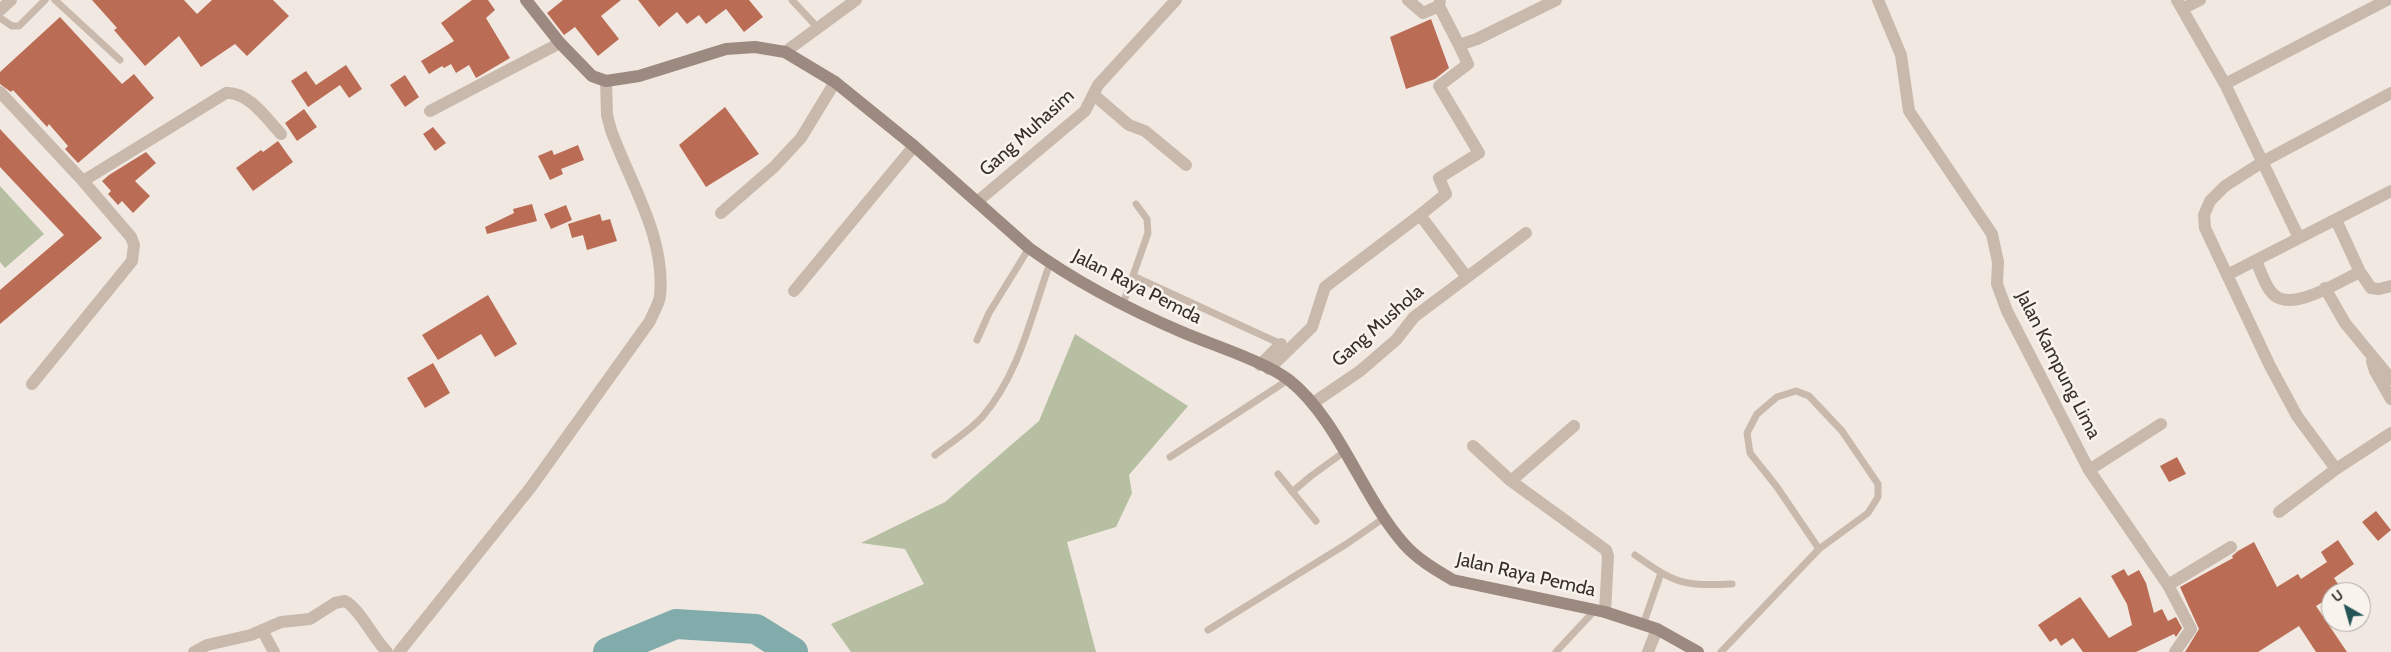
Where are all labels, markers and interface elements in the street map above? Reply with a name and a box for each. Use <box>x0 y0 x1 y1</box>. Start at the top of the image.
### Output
street label: Gang Muhasim <box>975 85 1079 181</box>
street label: Jalan Raya Pemda <box>1069 245 1205 329</box>
street label: Gang Mushola <box>1328 280 1428 372</box>
street label: Jalan Kampung Lima <box>2011 287 2105 443</box>
street label: Jalan Raya Pemda <box>1454 548 1598 602</box>
north arrow <box>2321 582 2371 632</box>
text: U <box>2328 586 2347 606</box>

